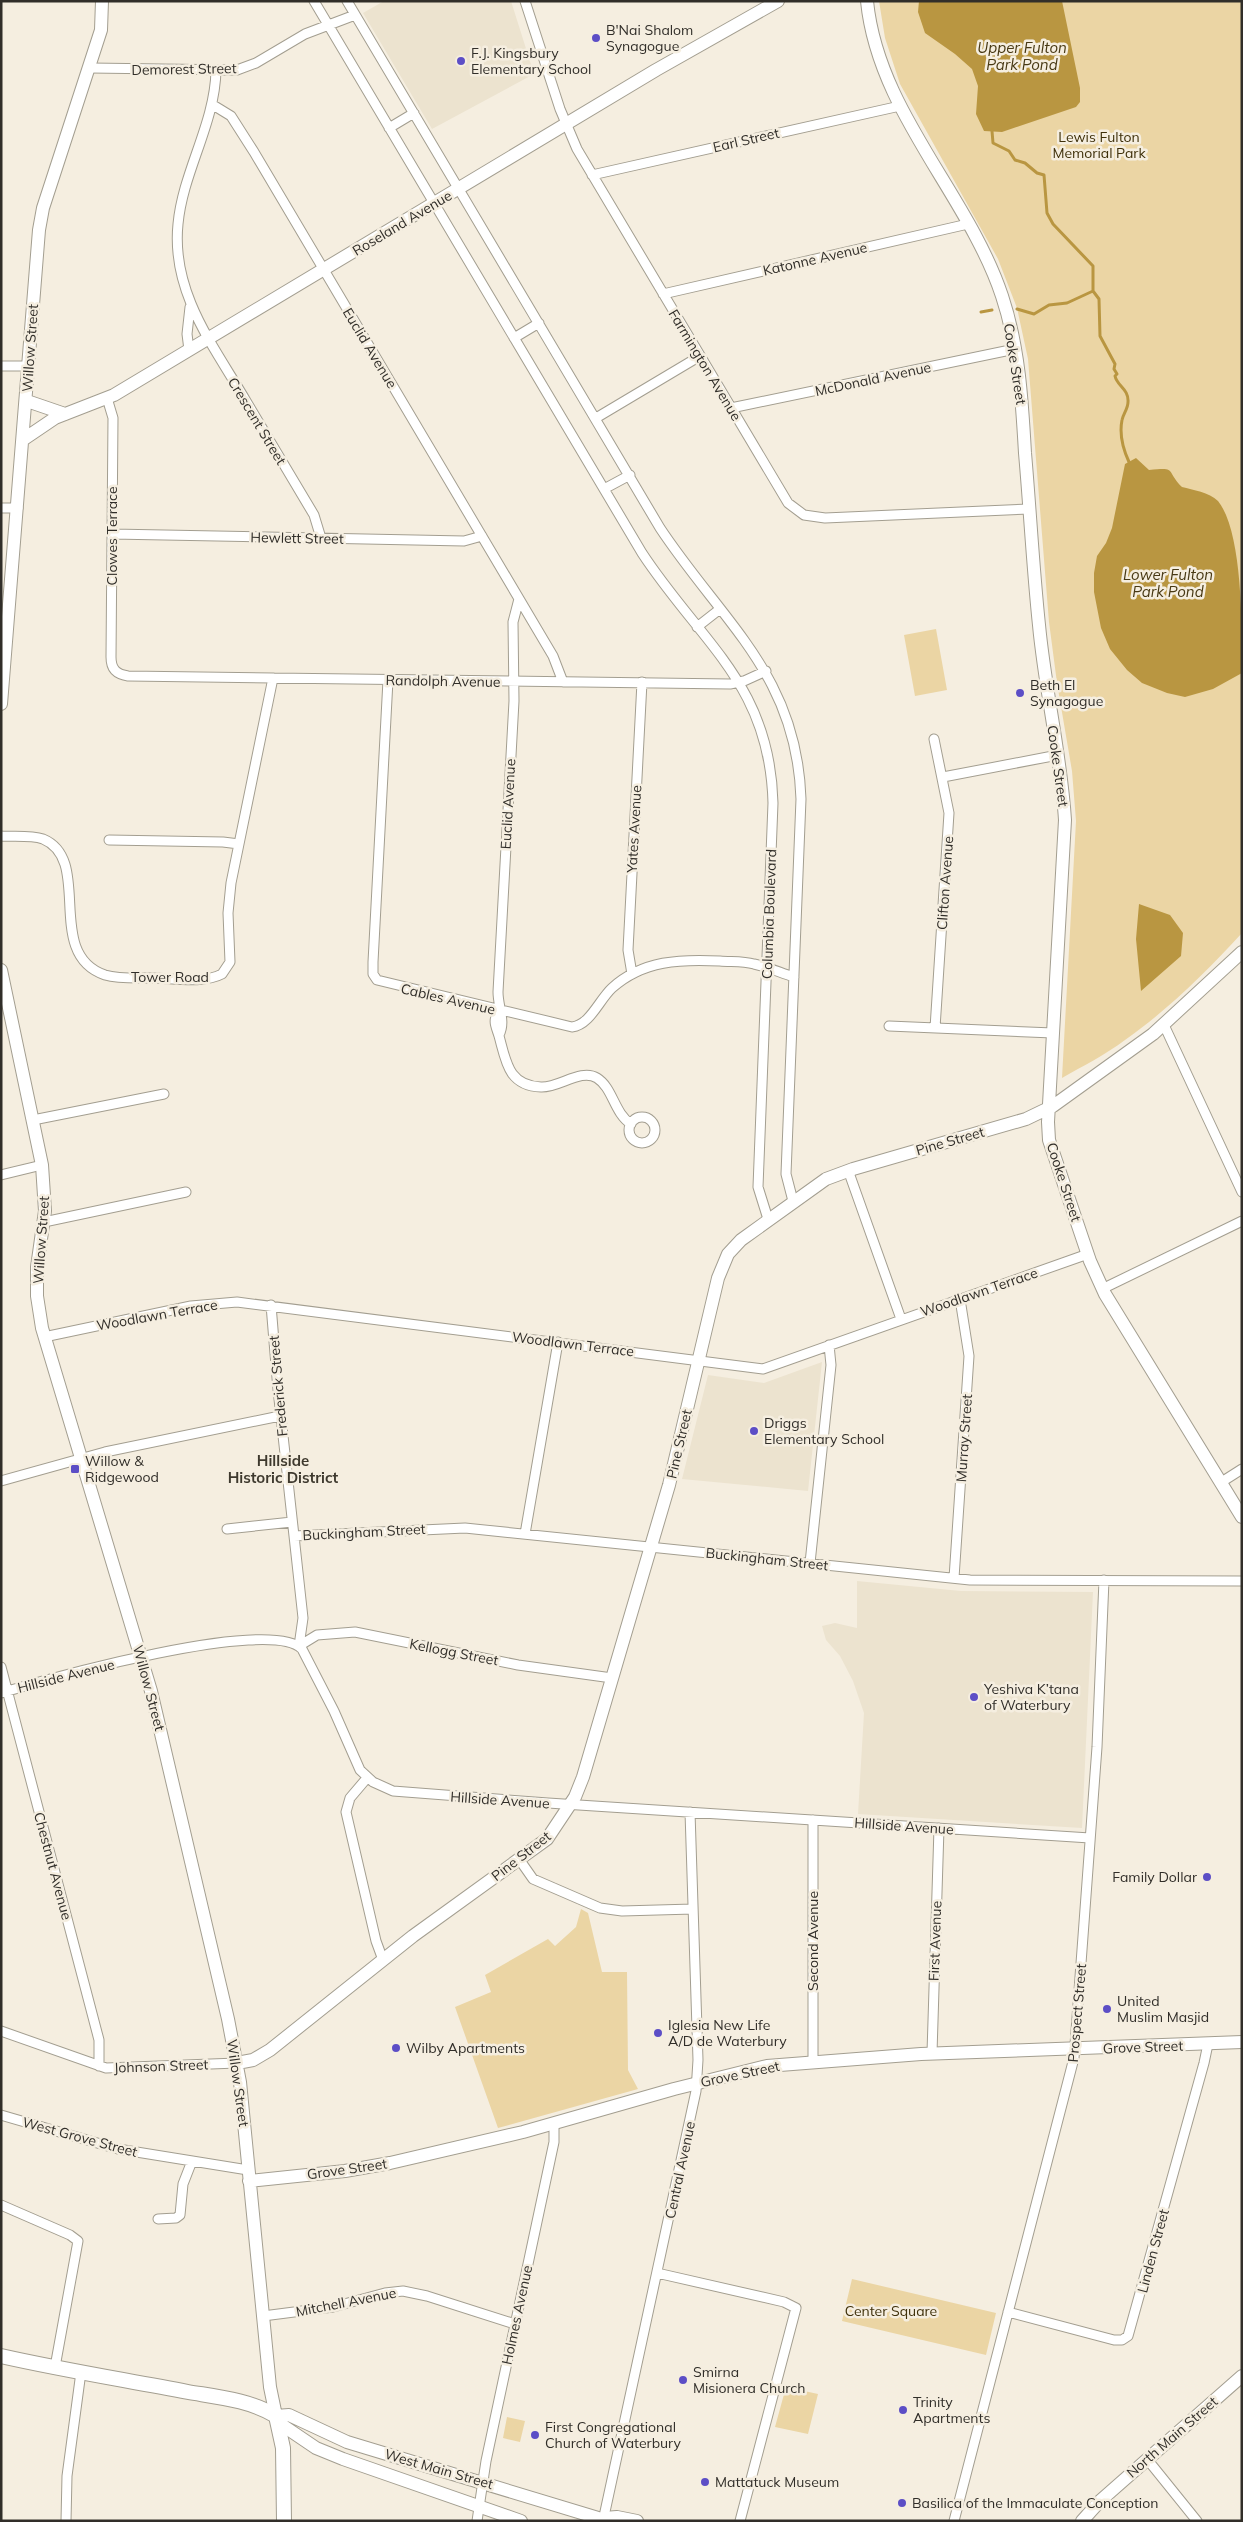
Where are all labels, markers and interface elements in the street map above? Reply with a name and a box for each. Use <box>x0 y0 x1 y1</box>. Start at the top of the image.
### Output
place label: B'Nai Shalom Synagogue <box>606 21 693 55</box>
marker: B'Nai Shalom Synagogue <box>590 32 602 44</box>
water label: Upper Fulton Park Pond <box>977 38 1067 74</box>
place label: F.J. Kingsbury Elementary School <box>471 44 591 78</box>
marker: F.J. Kingsbury Elementary School <box>455 55 467 67</box>
street label: Demorest Street <box>131 59 237 79</box>
street label: Earl Street <box>711 124 781 156</box>
park label: Lewis Fulton Memorial Park <box>1052 128 1146 162</box>
street label: Roseland Avenue <box>349 186 455 260</box>
street label: Katonne Avenue <box>761 238 869 280</box>
street label: Willow Street <box>18 303 42 393</box>
street label: Euclid Avenue <box>339 304 401 392</box>
street label: Farmington Avenue <box>665 306 745 424</box>
street label: Cooke Street <box>1000 322 1030 406</box>
street label: McDonald Avenue <box>813 358 933 400</box>
street label: Crescent Street <box>224 374 290 468</box>
street label: Clowes Terrace <box>103 487 121 585</box>
street label: Hewlett Street <box>250 528 344 548</box>
water label: Lower Fulton Park Pond <box>1123 565 1213 601</box>
street label: Randolph Avenue <box>385 671 501 691</box>
place label: Beth El Synagogue <box>1030 676 1103 710</box>
marker: Beth El Synagogue <box>1014 687 1026 699</box>
street label: Cooke Street <box>1043 724 1073 808</box>
street label: Euclid Avenue <box>497 758 519 850</box>
street label: Yates Avenue <box>623 785 645 874</box>
street label: Clifton Avenue <box>933 835 957 931</box>
street label: Columbia Boulevard <box>758 849 780 979</box>
street label: Tower Road <box>131 968 209 986</box>
street label: Cables Avenue <box>399 979 497 1019</box>
street label: Pine Street <box>914 1123 987 1159</box>
street label: Cooke Street <box>1043 1140 1085 1224</box>
street label: Willow Street <box>29 1195 53 1285</box>
street label: Woodlawn Terrace <box>918 1264 1040 1320</box>
street label: Woodlawn Terrace <box>95 1295 219 1335</box>
street label: Woodlawn Terrace <box>511 1328 635 1360</box>
street label: Frederick Street <box>265 1335 291 1437</box>
street label: Murray Street <box>952 1393 976 1483</box>
street label: Pine Street <box>662 1407 696 1480</box>
place label: Driggs Elementary School <box>764 1414 884 1448</box>
marker: Driggs Elementary School <box>748 1425 760 1437</box>
district label: Hillside Historic District <box>228 1451 339 1487</box>
place label: Willow & Ridgewood <box>85 1452 159 1486</box>
marker: Willow & Ridgewood <box>69 1463 81 1475</box>
street label: Buckingham Street <box>302 1520 426 1544</box>
street label: Buckingham Street <box>705 1544 829 1574</box>
street label: Kellogg Street <box>408 1635 500 1669</box>
street label: Willow Street <box>129 1643 169 1733</box>
street label: Hillside Avenue <box>16 1655 116 1697</box>
place label: Yeshiva K’tana of Waterbury <box>983 1680 1079 1714</box>
marker: Yeshiva K’tana of Waterbury <box>968 1691 980 1703</box>
street label: Hillside Avenue <box>450 1788 550 1812</box>
street label: Chestnut Avenue <box>30 1810 76 1922</box>
street label: Hillside Avenue <box>854 1814 954 1838</box>
street label: Pine Street <box>488 1827 554 1885</box>
place label: Family Dollar <box>1112 1868 1198 1886</box>
marker: Family Dollar <box>1201 1871 1213 1883</box>
street label: Second Avenue <box>804 1891 822 1991</box>
street label: First Avenue <box>925 1901 945 1981</box>
street label: Prospect Street <box>1064 1963 1090 2063</box>
place label: United Muslim Masjid <box>1117 1992 1209 2026</box>
marker: United Muslim Masjid <box>1101 2003 1113 2015</box>
place label: Iglesia New Life A/D de Waterbury <box>668 2016 787 2050</box>
marker: Iglesia New Life A/D de Waterbury <box>652 2027 664 2039</box>
street label: Grove Street <box>1102 2037 1184 2057</box>
street label: Willow Street <box>223 2038 253 2128</box>
place label: Wilby Apartments <box>406 2039 525 2057</box>
marker: Wilby Apartments <box>390 2042 402 2054</box>
street label: Johnson Street <box>113 2055 209 2077</box>
street label: Grove Street <box>699 2057 781 2091</box>
street label: West Grove Street <box>21 2113 140 2161</box>
street label: Central Avenue <box>661 2120 699 2220</box>
street label: Grove Street <box>306 2154 388 2184</box>
street label: Linden Street <box>1133 2207 1173 2295</box>
street label: Holmes Avenue <box>498 2264 536 2366</box>
street label: Mitchell Avenue <box>294 2283 398 2321</box>
park label: Center Square <box>845 2302 937 2320</box>
place label: Smirna Misionera Church <box>693 2363 805 2397</box>
marker: Smirna Misionera Church <box>677 2374 689 2386</box>
street label: North Main Street <box>1123 2392 1221 2482</box>
place label: Trinity Apartments <box>913 2393 990 2427</box>
marker: Trinity Apartments <box>897 2404 909 2416</box>
place label: First Congregational Church of Waterbury <box>545 2418 682 2452</box>
marker: First Congregational Church of Waterbury <box>529 2429 541 2441</box>
street label: West Main Street <box>383 2445 495 2493</box>
place label: Mattatuck Museum <box>715 2473 839 2491</box>
marker: Mattatuck Museum <box>699 2476 711 2488</box>
place label: Basilica of the Immaculate Conception <box>912 2494 1158 2512</box>
marker: Basilica of the Immaculate Conception <box>896 2497 908 2509</box>

